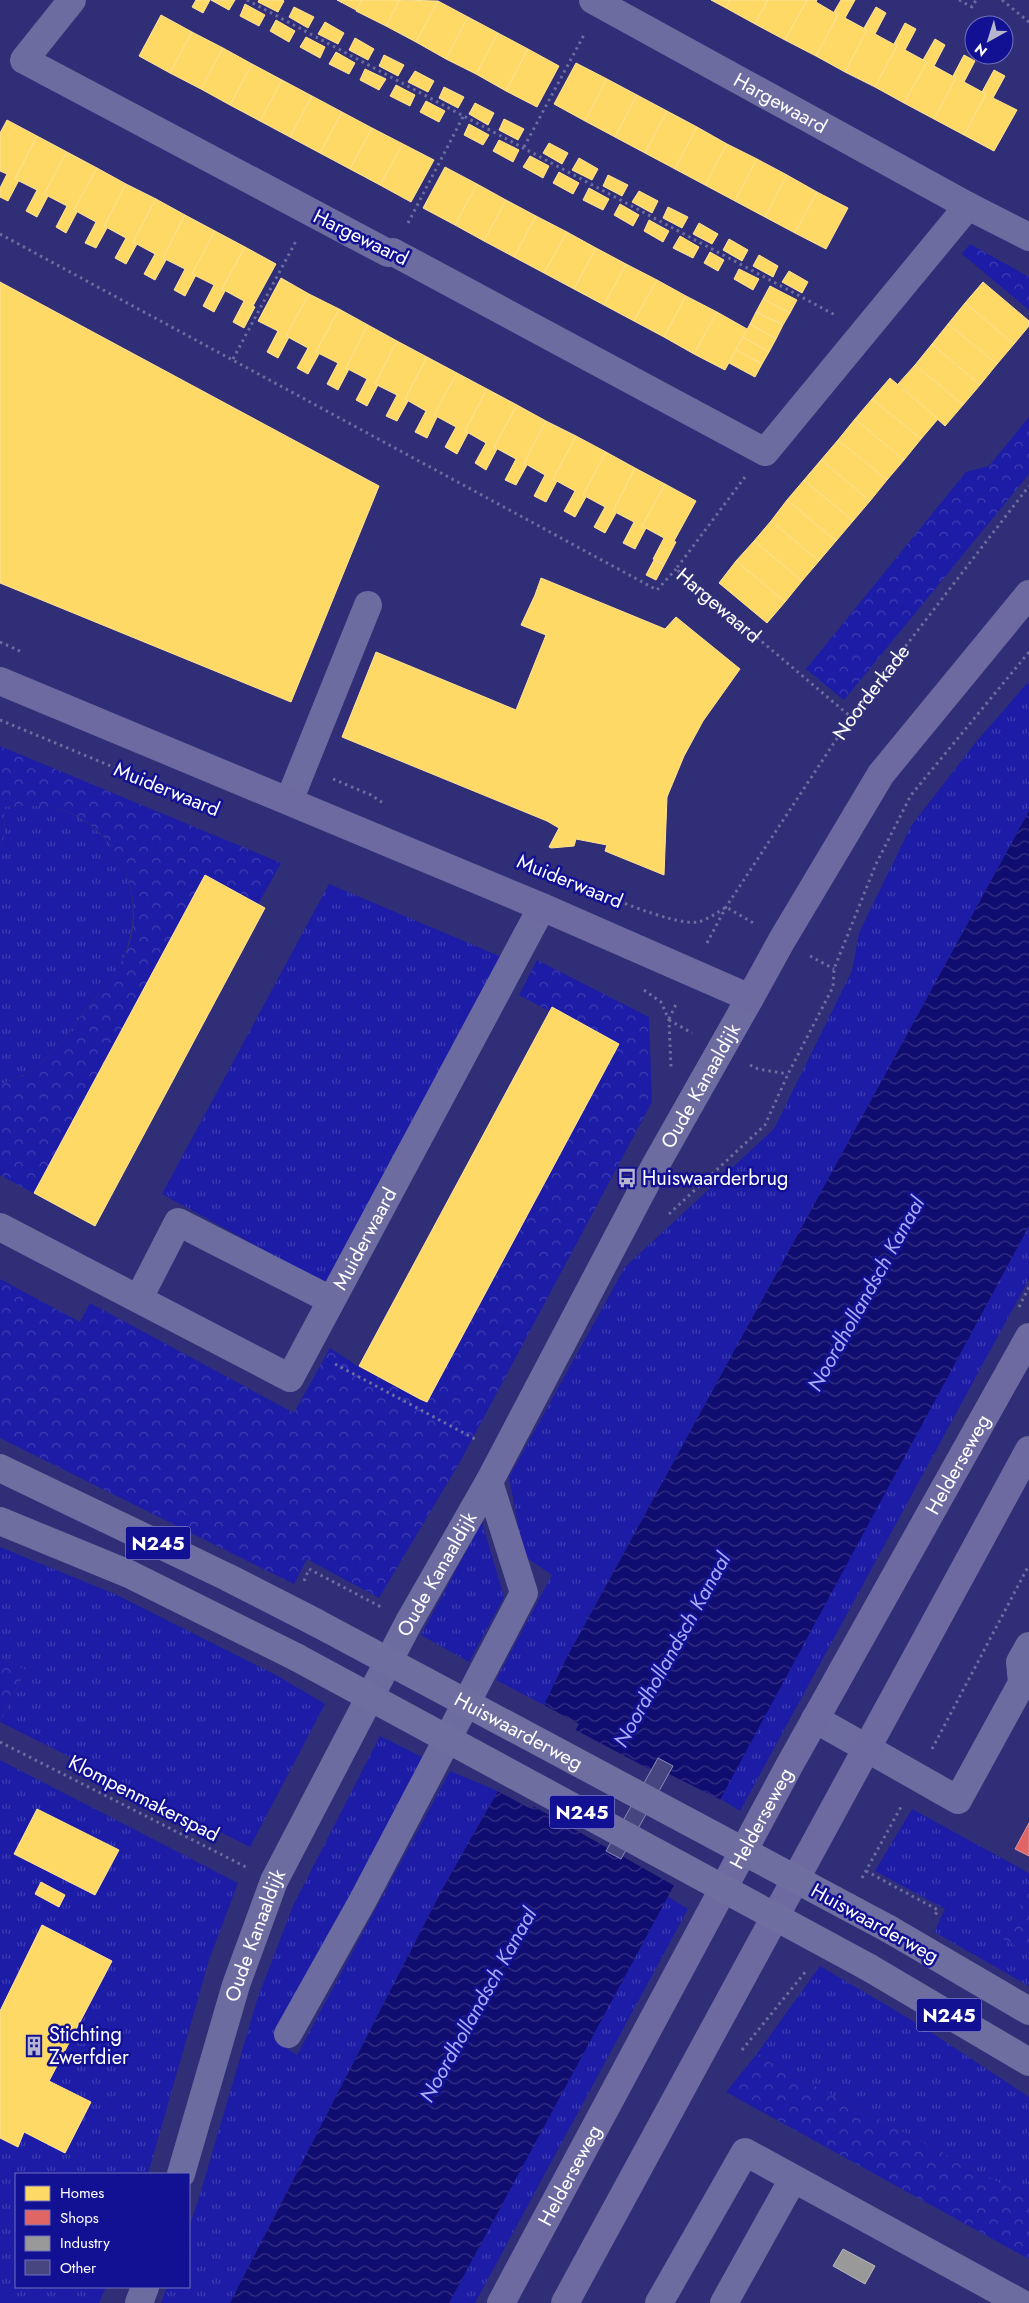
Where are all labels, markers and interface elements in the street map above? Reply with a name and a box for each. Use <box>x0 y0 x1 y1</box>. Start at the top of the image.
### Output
north arrow <box>964 15 1014 65</box>
text: N <box>970 39 991 61</box>
street label: Hargewaard <box>728 66 832 141</box>
street label: Hargewaard <box>308 202 413 273</box>
street label: Hargewaard <box>670 561 767 650</box>
street label: Noorderkade <box>826 638 917 746</box>
street label: Muiderwaard <box>109 755 224 824</box>
street label: Muiderwaard <box>512 847 627 916</box>
street label: Oude Kanaaldijk <box>654 1018 748 1154</box>
place label: Huiswaarderbrug <box>642 1164 788 1193</box>
bus stop icon: Huiswaarderbrug <box>616 1167 638 1189</box>
street label: Muiderwaard <box>326 1183 404 1295</box>
water label: Noordhollandsch Kanaal <box>800 1190 933 1397</box>
street label: Helderseweg <box>918 1409 998 1520</box>
street label: Oude Kanaaldijk <box>390 1506 484 1642</box>
road number: N245 <box>126 1526 190 1560</box>
water label: Noordhollandsch Kanaal <box>606 1546 739 1753</box>
street label: Huiswaarderweg <box>449 1685 588 1778</box>
street label: Klompenmakerspad <box>63 1748 224 1849</box>
street label: Helderseweg <box>722 1763 800 1874</box>
road number: N245 <box>550 1795 614 1828</box>
street label: Oude Kanaaldijk <box>218 1863 293 2005</box>
street label: Huiswaarderweg <box>806 1876 944 1970</box>
water label: Noordhollandsch Kanaal <box>412 1901 545 2108</box>
road number: N245 <box>916 1998 982 2032</box>
place label: Stichting Zwerfdier <box>49 2020 129 2072</box>
building icon: Stichting Zwerfdier <box>23 2035 45 2057</box>
street label: Helderseweg <box>531 2120 609 2231</box>
legend <box>15 2173 190 2288</box>
text: Homes <box>60 2182 104 2204</box>
text: Shops <box>60 2207 99 2229</box>
text: Industry <box>60 2232 110 2254</box>
text: Other <box>60 2257 97 2279</box>

